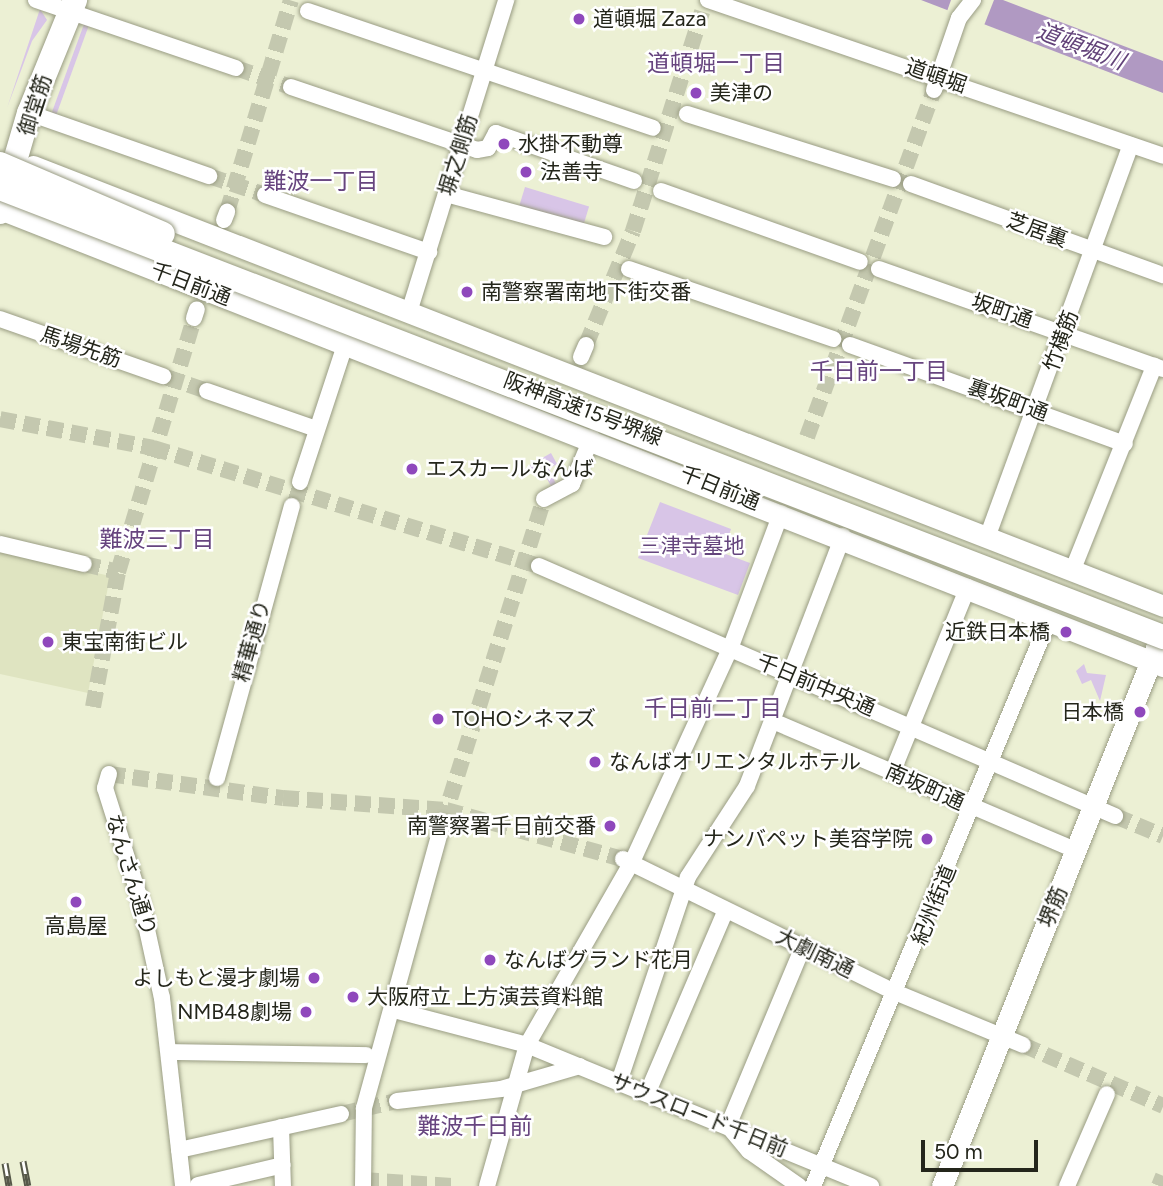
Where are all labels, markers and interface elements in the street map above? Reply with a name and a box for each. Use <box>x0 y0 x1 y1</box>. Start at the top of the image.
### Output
place label: 道頓堀 Zaza <box>593 6 706 32</box>
marker: 道頓堀 Zaza <box>571 11 587 27</box>
water label: 道頓堀川 <box>1033 17 1129 75</box>
district label: 道頓堀一丁目 <box>647 49 785 77</box>
street label: 道頓堀 <box>902 54 970 98</box>
street label: 御堂筋 <box>13 71 57 139</box>
place label: 美津の <box>710 80 773 106</box>
marker: 美津の <box>688 85 704 101</box>
street label: 塀之側筋 <box>434 111 482 199</box>
place label: 水掛不動尊 <box>518 131 623 157</box>
marker: 水掛不動尊 <box>496 136 512 152</box>
place label: 法善寺 <box>540 159 603 185</box>
marker: 法善寺 <box>518 164 534 180</box>
district label: 難波一丁目 <box>264 167 378 195</box>
street label: 芝居裏 <box>1003 207 1071 253</box>
street label: 千日前通 <box>147 257 235 311</box>
place label: 南警察署南地下街交番 <box>481 279 691 305</box>
marker: 南警察署南地下街交番 <box>459 284 475 300</box>
street label: 坂町通 <box>968 289 1036 333</box>
street label: 竹横筋 <box>1038 307 1084 375</box>
street label: 馬場先筋 <box>37 321 125 373</box>
district label: 千日前一丁目 <box>810 357 948 385</box>
street label: 阪神高速15号堺線 <box>500 367 666 451</box>
street label: 裏坂町通 <box>964 374 1052 426</box>
place label: エスカールなんば <box>426 456 594 482</box>
marker: エスカールなんば <box>404 461 420 477</box>
street label: 千日前通 <box>676 461 764 515</box>
district label: 難波三丁目 <box>100 525 214 553</box>
park label: 三津寺墓地 <box>640 533 744 559</box>
street label: 精華通り <box>228 597 276 685</box>
place label: 近鉄日本橋 <box>945 619 1050 645</box>
marker: 近鉄日本橋 <box>1056 622 1076 642</box>
place label: 東宝南街ビル <box>62 629 188 655</box>
marker: 東宝南街ビル <box>40 634 56 650</box>
street label: 千日前中央通 <box>753 649 879 721</box>
district label: 千日前二丁目 <box>644 694 782 722</box>
place label: 日本橋 <box>1061 699 1124 725</box>
marker: 日本橋 <box>1130 702 1150 722</box>
place label: TOHOシネマズ <box>452 706 596 732</box>
marker: TOHOシネマズ <box>430 711 446 727</box>
place label: なんばオリエンタルホテル <box>609 749 861 775</box>
marker: なんばオリエンタルホテル <box>587 754 603 770</box>
street label: 南坂町通 <box>882 758 968 816</box>
street label: なんさん通り <box>101 811 161 939</box>
place label: 南警察署千日前交番 <box>407 813 596 839</box>
marker: 南警察署千日前交番 <box>602 818 618 834</box>
place label: ナンバペット美容学院 <box>703 826 913 852</box>
marker: ナンバペット美容学院 <box>919 831 935 847</box>
street label: 紀州街道 <box>907 861 961 949</box>
street label: 堺筋 <box>1033 883 1073 931</box>
marker: 高島屋 <box>68 894 84 910</box>
place label: 高島屋 <box>45 913 107 939</box>
street label: 大劇南通 <box>772 923 858 983</box>
place label: なんばグランド花月 <box>504 947 693 973</box>
marker: なんばグランド花月 <box>482 952 498 968</box>
place label: よしもと漫才劇場 <box>132 965 300 991</box>
marker: よしもと漫才劇場 <box>306 970 322 986</box>
place label: 大阪府立 上方演芸資料館 <box>367 984 603 1010</box>
marker: 大阪府立 上方演芸資料館 <box>345 989 361 1005</box>
place label: NMB48劇場 <box>177 999 292 1025</box>
marker: NMB48劇場 <box>298 1004 314 1020</box>
street label: サウスロード千日前 <box>607 1068 791 1162</box>
district label: 難波千日前 <box>418 1112 532 1140</box>
scale bar <box>925 1126 1042 1170</box>
text: 50 m <box>934 1139 983 1164</box>

